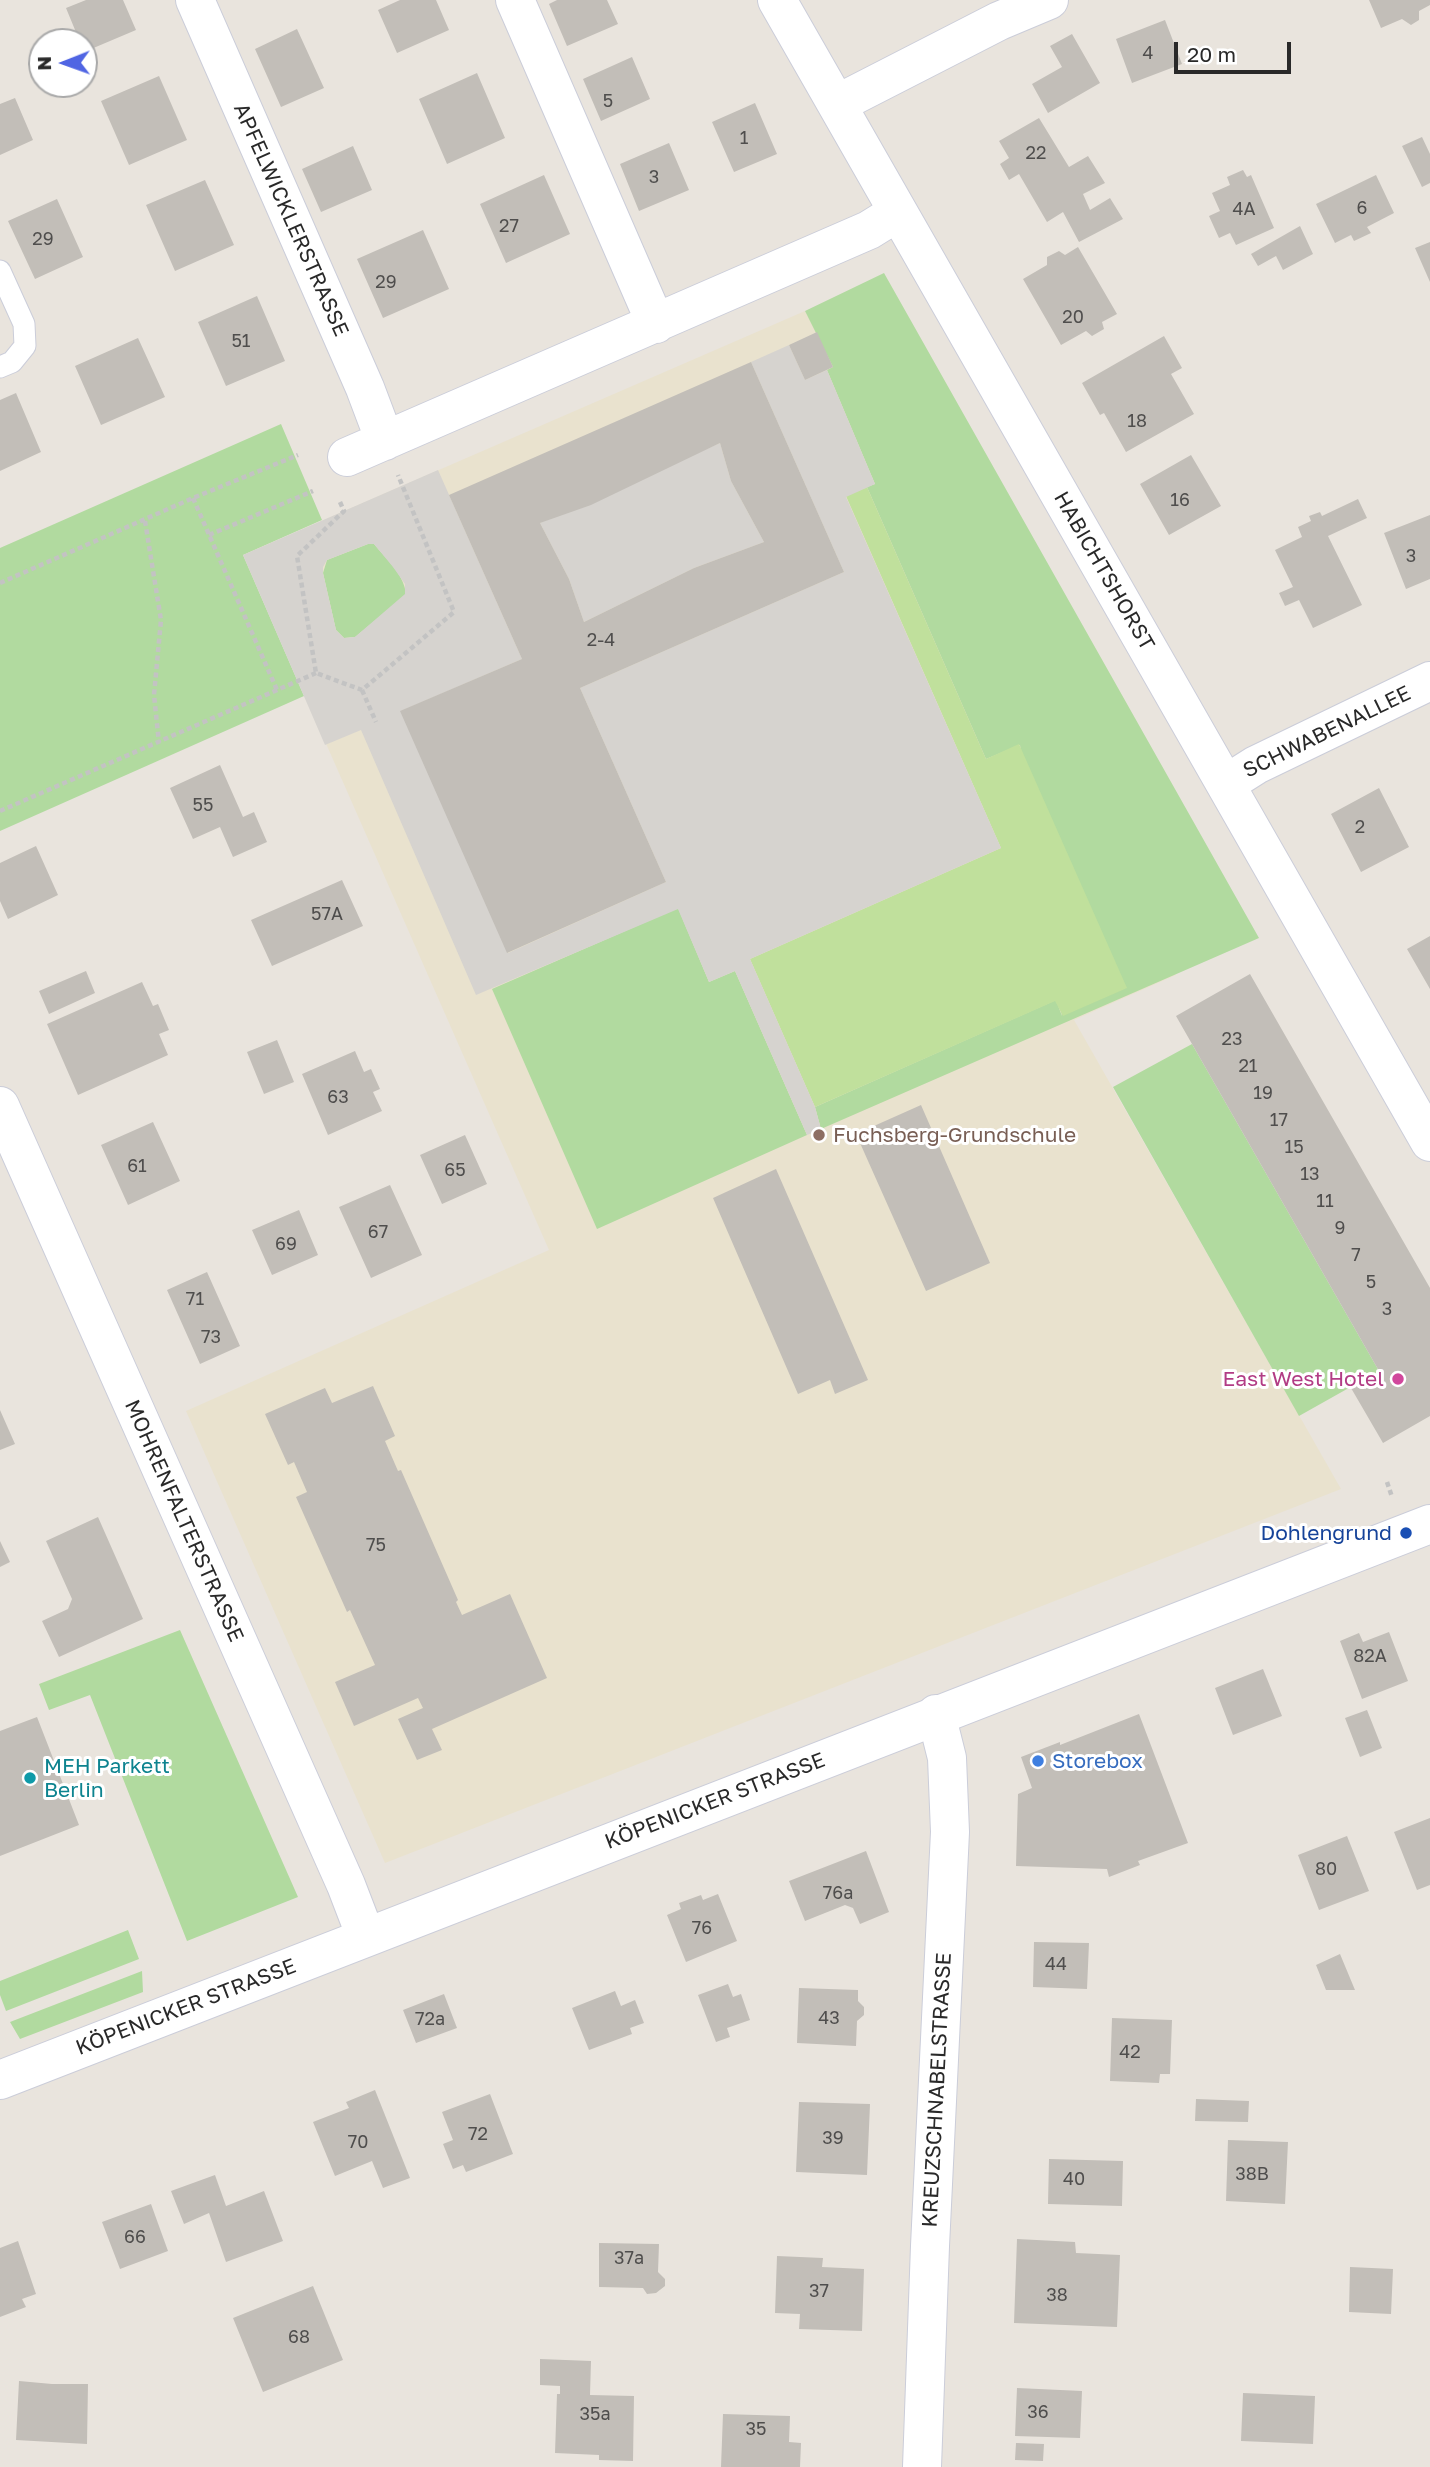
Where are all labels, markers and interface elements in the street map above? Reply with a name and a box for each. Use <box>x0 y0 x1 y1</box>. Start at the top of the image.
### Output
north arrow <box>28 28 98 98</box>
scale bar <box>1178 28 1295 72</box>
text: 20 m <box>1187 41 1236 67</box>
house number: 4 <box>1143 42 1153 64</box>
text: N <box>32 56 55 71</box>
house number: 5 <box>603 90 613 112</box>
street label: APFELWICKLERSTRASSE <box>228 100 354 340</box>
house number: 1 <box>740 127 748 149</box>
house number: 22 <box>1026 142 1046 164</box>
house number: 3 <box>649 166 659 188</box>
house number: 6 <box>1357 197 1367 219</box>
house number: 4A <box>1232 198 1256 220</box>
house number: 27 <box>499 215 519 237</box>
house number: 29 <box>32 228 54 250</box>
house number: 29 <box>375 271 397 293</box>
house number: 20 <box>1062 306 1084 328</box>
house number: 51 <box>231 330 251 352</box>
house number: 18 <box>1127 410 1147 432</box>
street label: HABICHTSHORST <box>1048 487 1160 655</box>
house number: 16 <box>1170 489 1190 511</box>
house number: 3 <box>1406 545 1416 567</box>
house number: 2-4 <box>587 629 615 651</box>
street label: SCHWABENALLEE <box>1239 681 1415 783</box>
house number: 55 <box>193 794 213 816</box>
house number: 2 <box>1355 816 1365 838</box>
house number: 57A <box>311 903 343 925</box>
house number: 23 <box>1222 1028 1242 1050</box>
house number: 21 <box>1238 1055 1258 1077</box>
house number: 19 <box>1253 1082 1273 1104</box>
house number: 63 <box>327 1086 349 1108</box>
house number: 17 <box>1270 1109 1288 1131</box>
place label: Fuchsberg-Grundschule <box>833 1122 1076 1148</box>
marker: Fuchsberg-Grundschule <box>811 1127 827 1143</box>
house number: 15 <box>1284 1136 1304 1158</box>
house number: 61 <box>127 1155 147 1177</box>
house number: 65 <box>444 1159 466 1181</box>
house number: 13 <box>1300 1163 1320 1185</box>
house number: 11 <box>1316 1190 1334 1212</box>
house number: 9 <box>1335 1217 1345 1239</box>
house number: 67 <box>368 1221 388 1243</box>
house number: 69 <box>275 1233 297 1255</box>
house number: 7 <box>1351 1244 1361 1266</box>
house number: 5 <box>1366 1271 1376 1293</box>
house number: 71 <box>186 1288 204 1310</box>
house number: 3 <box>1382 1298 1392 1320</box>
house number: 73 <box>201 1326 221 1348</box>
place label: East West Hotel <box>1223 1366 1384 1392</box>
marker: East West Hotel <box>1390 1371 1406 1387</box>
street label: MOHRENFALTERSTRASSE <box>119 1396 249 1646</box>
place label: Dohlengrund <box>1261 1520 1392 1546</box>
marker: Dohlengrund <box>1398 1525 1414 1541</box>
house number: 75 <box>366 1534 386 1556</box>
house number: 82A <box>1353 1645 1387 1667</box>
street label: KÖPENICKER STRASSE <box>601 1747 829 1855</box>
place label: Storebox <box>1052 1748 1143 1774</box>
place label: MEH Parkett Berlin <box>44 1753 170 1803</box>
marker: Storebox <box>1030 1753 1046 1769</box>
marker: MEH Parkett Berlin <box>22 1770 38 1786</box>
house number: 80 <box>1315 1858 1337 1880</box>
house number: 76a <box>823 1882 853 1904</box>
house number: 76 <box>692 1917 712 1939</box>
street label: KREUZSCHNABELSTRASSE <box>917 1952 957 2228</box>
street label: KÖPENICKER STRASSE <box>72 1953 300 2061</box>
house number: 44 <box>1045 1953 1067 1975</box>
house number: 43 <box>818 2007 840 2029</box>
house number: 72a <box>415 2008 445 2030</box>
house number: 42 <box>1119 2041 1141 2063</box>
house number: 72 <box>468 2123 488 2145</box>
house number: 39 <box>822 2127 844 2149</box>
house number: 70 <box>348 2131 368 2153</box>
house number: 38B <box>1235 2163 1269 2185</box>
house number: 40 <box>1063 2168 1085 2190</box>
house number: 66 <box>124 2226 146 2248</box>
house number: 37a <box>614 2247 644 2269</box>
house number: 37 <box>809 2280 829 2302</box>
house number: 38 <box>1046 2284 1068 2306</box>
house number: 68 <box>288 2326 310 2348</box>
house number: 36 <box>1027 2401 1049 2423</box>
house number: 35a <box>579 2403 611 2425</box>
house number: 35 <box>746 2418 766 2440</box>

